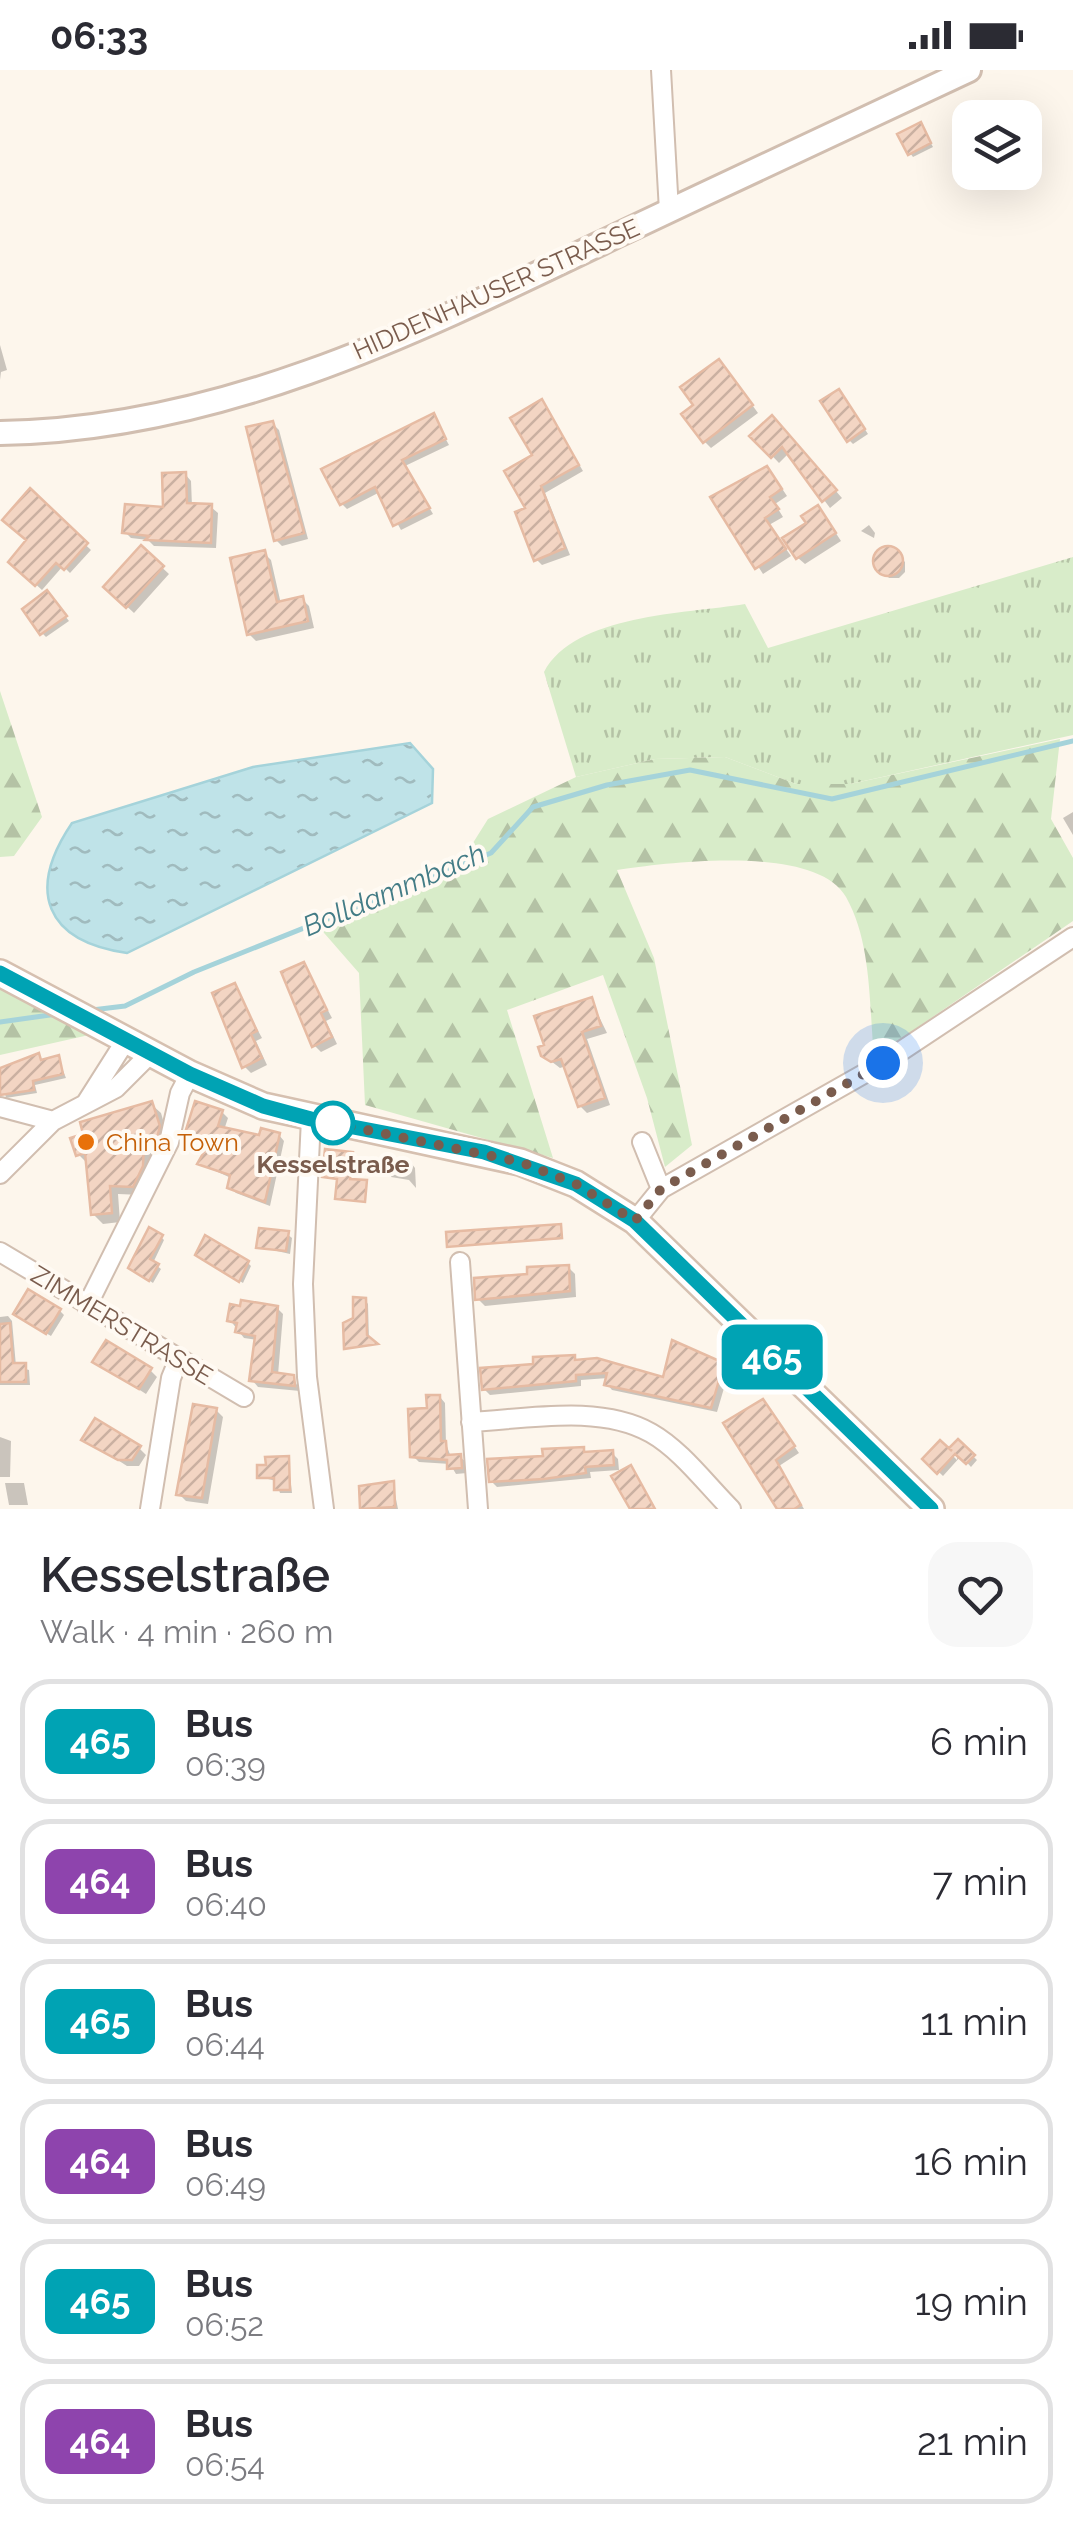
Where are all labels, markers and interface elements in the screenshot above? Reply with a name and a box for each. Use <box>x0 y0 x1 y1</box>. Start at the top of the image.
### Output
text: 06:33 <box>50 13 148 58</box>
map controls <box>952 100 1042 190</box>
button: layers <box>952 100 1042 190</box>
street label: HIDDENHAUSER STRASSE <box>348 212 644 366</box>
water label: Bolldammbach <box>298 837 490 943</box>
your location <box>858 1038 908 1088</box>
marker: Kesselstraße <box>312 1102 354 1144</box>
place label: China Town <box>106 1127 239 1157</box>
marker: China Town <box>75 1131 97 1153</box>
place label: Kesselstraße <box>256 1149 410 1179</box>
street label: ZIMMERSTRASSE <box>26 1259 218 1391</box>
line badge: 465 <box>714 1324 830 1390</box>
text: 465 <box>742 1337 802 1378</box>
button: heart <box>928 1542 1033 1647</box>
text: Kesselstraße <box>40 1547 330 1603</box>
text: Walk · 4 min · 260 m <box>40 1613 333 1650</box>
text: Bus <box>185 1701 253 1746</box>
text: 6 min <box>930 1719 1028 1764</box>
text: 465 <box>70 1721 130 1762</box>
text: 06:39 <box>185 1746 266 1783</box>
text: Bus <box>185 1841 253 1886</box>
text: 7 min <box>933 1859 1028 1904</box>
text: 464 <box>69 1861 131 1902</box>
text: 06:40 <box>185 1886 267 1923</box>
text: Bus <box>185 1981 253 2026</box>
text: 11 min <box>920 1999 1028 2044</box>
text: 465 <box>70 2001 130 2042</box>
text: 06:44 <box>185 2026 265 2063</box>
text: Bus <box>185 2121 253 2166</box>
text: 16 min <box>914 2139 1028 2184</box>
text: 464 <box>69 2141 131 2182</box>
text: 06:49 <box>185 2166 266 2203</box>
text: Bus <box>185 2261 253 2306</box>
text: 19 min <box>914 2279 1028 2324</box>
text: 465 <box>70 2281 130 2322</box>
text: 06:52 <box>185 2306 264 2343</box>
text: Bus <box>185 2401 253 2446</box>
text: 21 min <box>917 2419 1028 2464</box>
text: 464 <box>69 2421 131 2462</box>
text: 06:54 <box>185 2446 265 2483</box>

